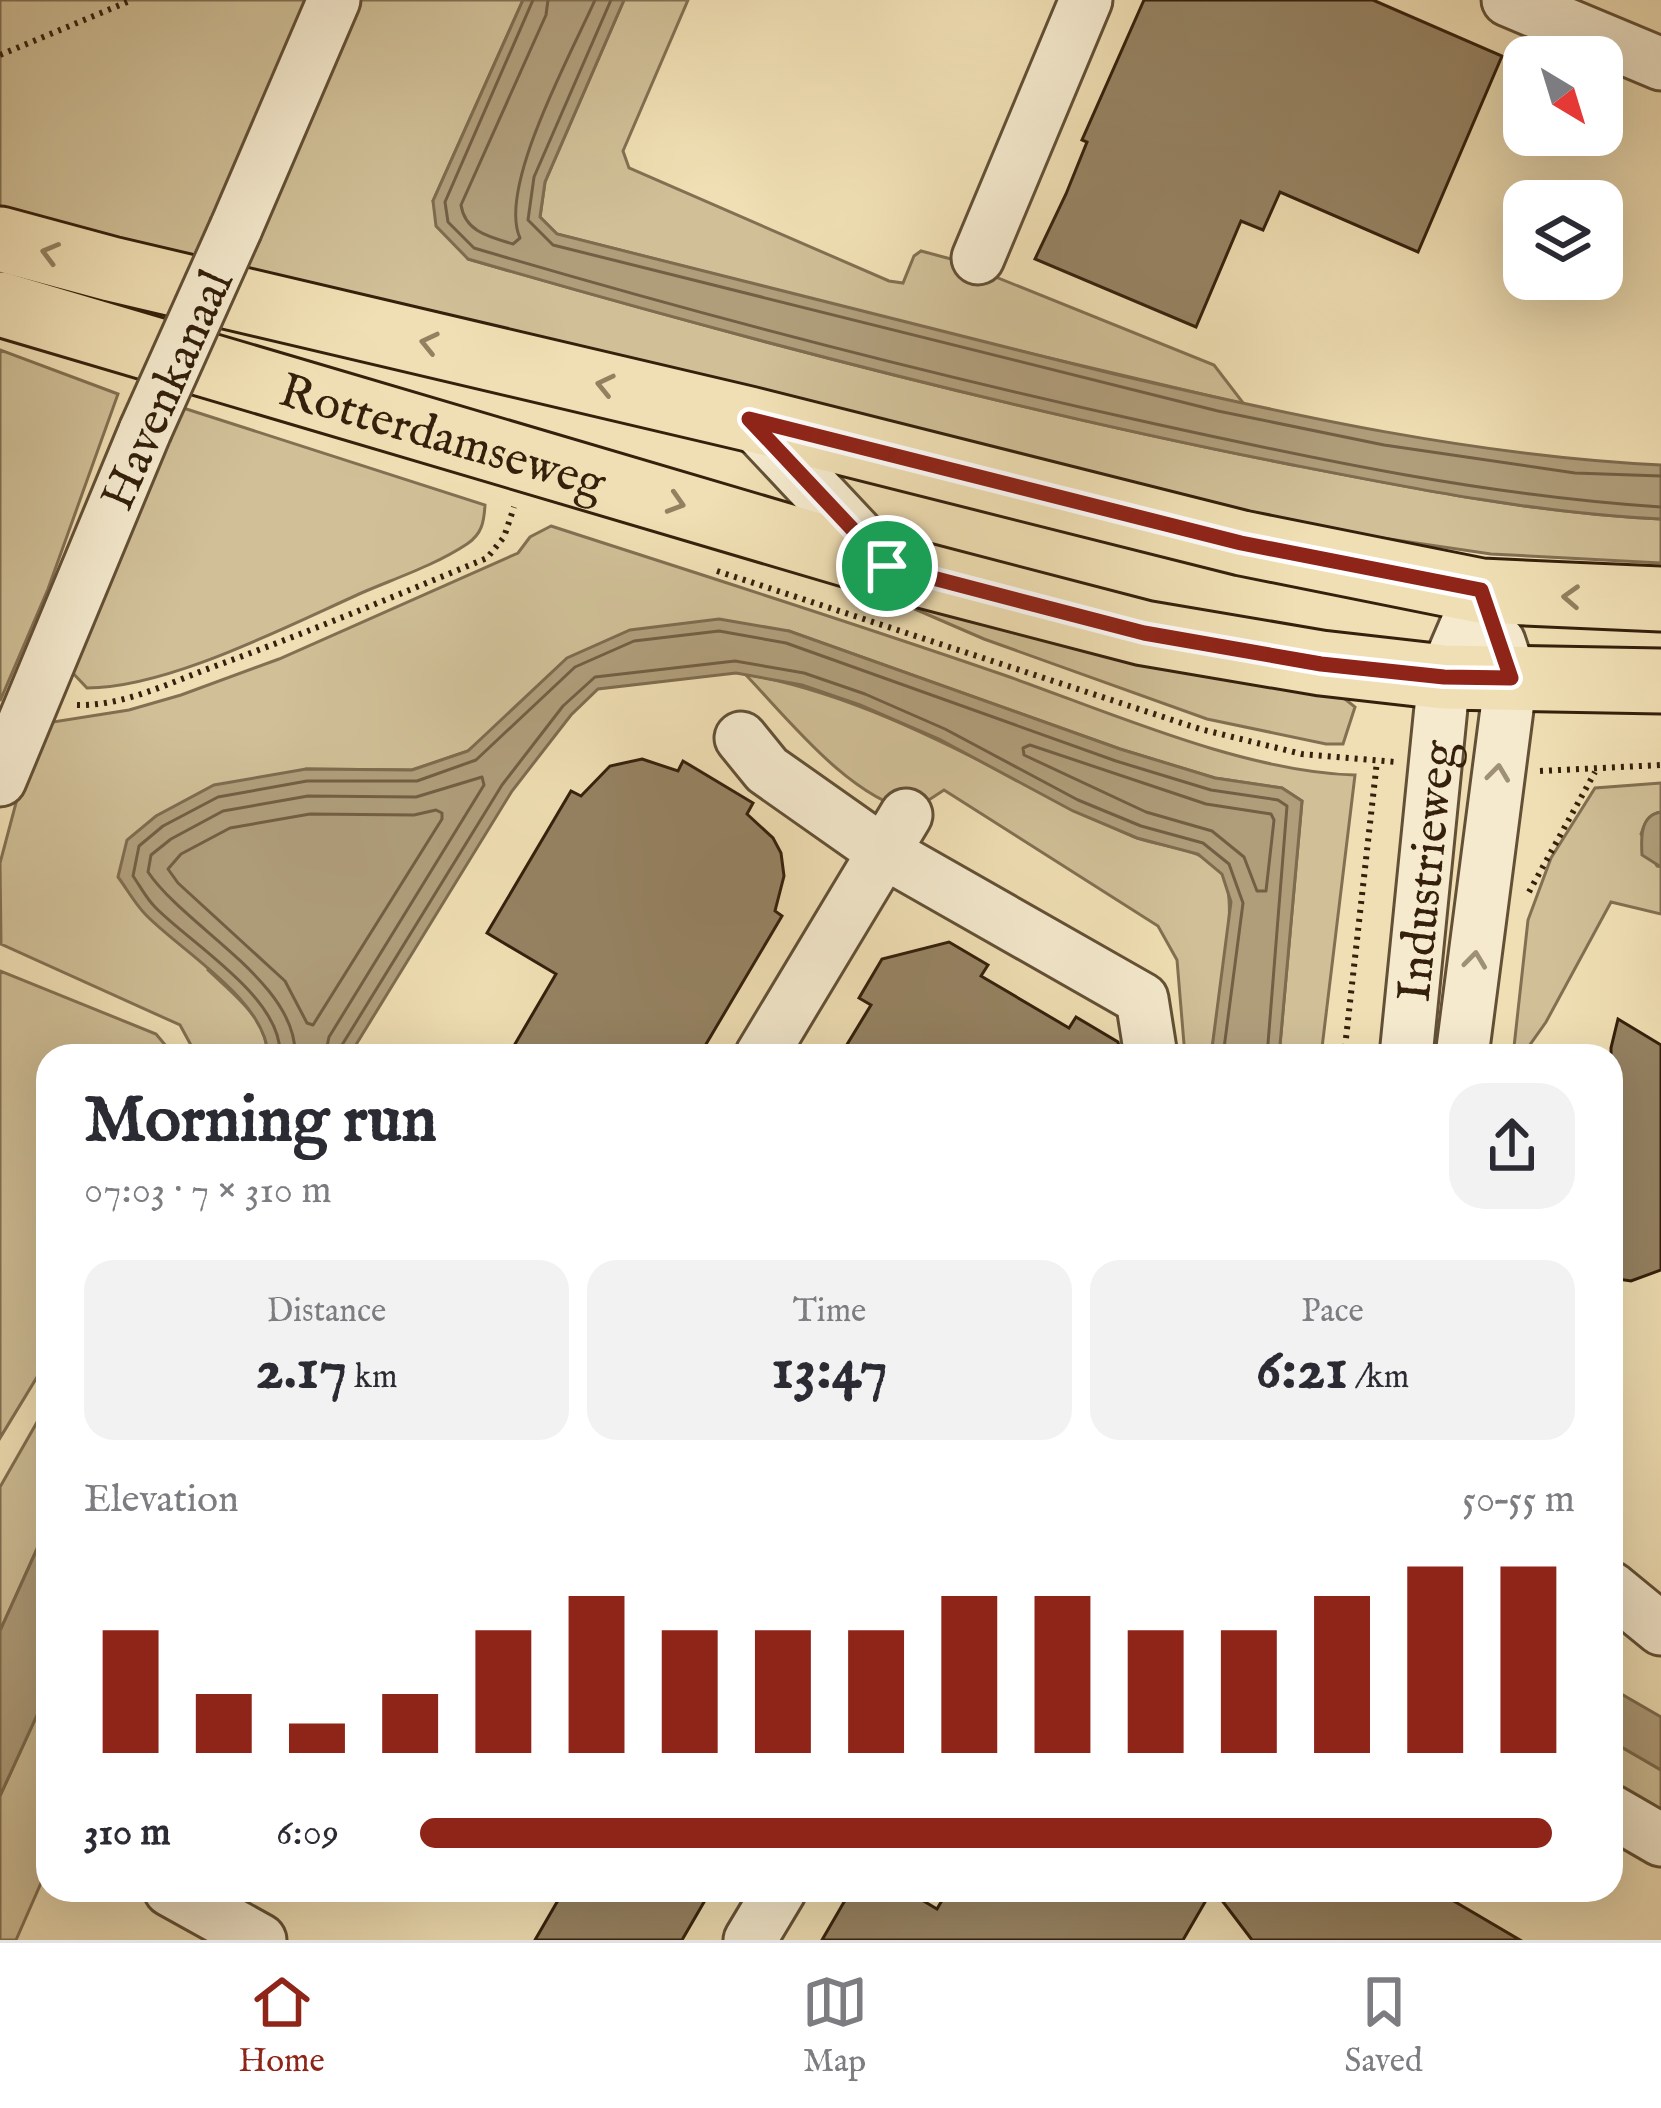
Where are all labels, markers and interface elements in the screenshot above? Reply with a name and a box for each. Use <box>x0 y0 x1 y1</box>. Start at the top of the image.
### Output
north arrow <box>1503 36 1623 156</box>
map controls <box>1503 36 1623 300</box>
button: layers <box>1503 180 1623 300</box>
one-way arrow <box>40 242 61 267</box>
street label: Havenkanaal <box>89 260 249 520</box>
one-way arrow <box>420 332 440 357</box>
street label: Rotterdamseweg <box>272 362 613 515</box>
one-way arrow <box>596 374 616 399</box>
one-way arrow <box>664 489 685 514</box>
pin <box>836 515 938 617</box>
icon: arrive <box>854 533 920 599</box>
one-way arrow <box>1561 584 1580 610</box>
street label: Industrieweg <box>1386 737 1472 1005</box>
one-way arrow <box>1484 763 1510 783</box>
one-way arrow <box>1461 950 1487 969</box>
text: Morning run <box>84 1080 437 1164</box>
button: share <box>1449 1083 1575 1209</box>
text: 07:03 · 7 × 310 m <box>84 1167 332 1216</box>
text: Distance <box>267 1291 386 1333</box>
text: Time <box>793 1291 866 1333</box>
text: Pace <box>1301 1291 1364 1333</box>
text: 2.17 <box>256 1333 347 1409</box>
text: 13:47 <box>771 1333 888 1409</box>
text: 6:21 <box>1256 1333 1348 1409</box>
text: km <box>347 1357 397 1399</box>
text: /km <box>1348 1357 1409 1399</box>
text: Elevation <box>84 1476 239 1525</box>
text: 50–55 m <box>1462 1476 1575 1525</box>
text: 310 m <box>84 1809 171 1858</box>
text: 6:09 <box>276 1809 339 1858</box>
tab: Home <box>238 1969 325 2083</box>
tab: Map <box>802 1969 868 2083</box>
tab: Saved <box>1344 1969 1423 2083</box>

